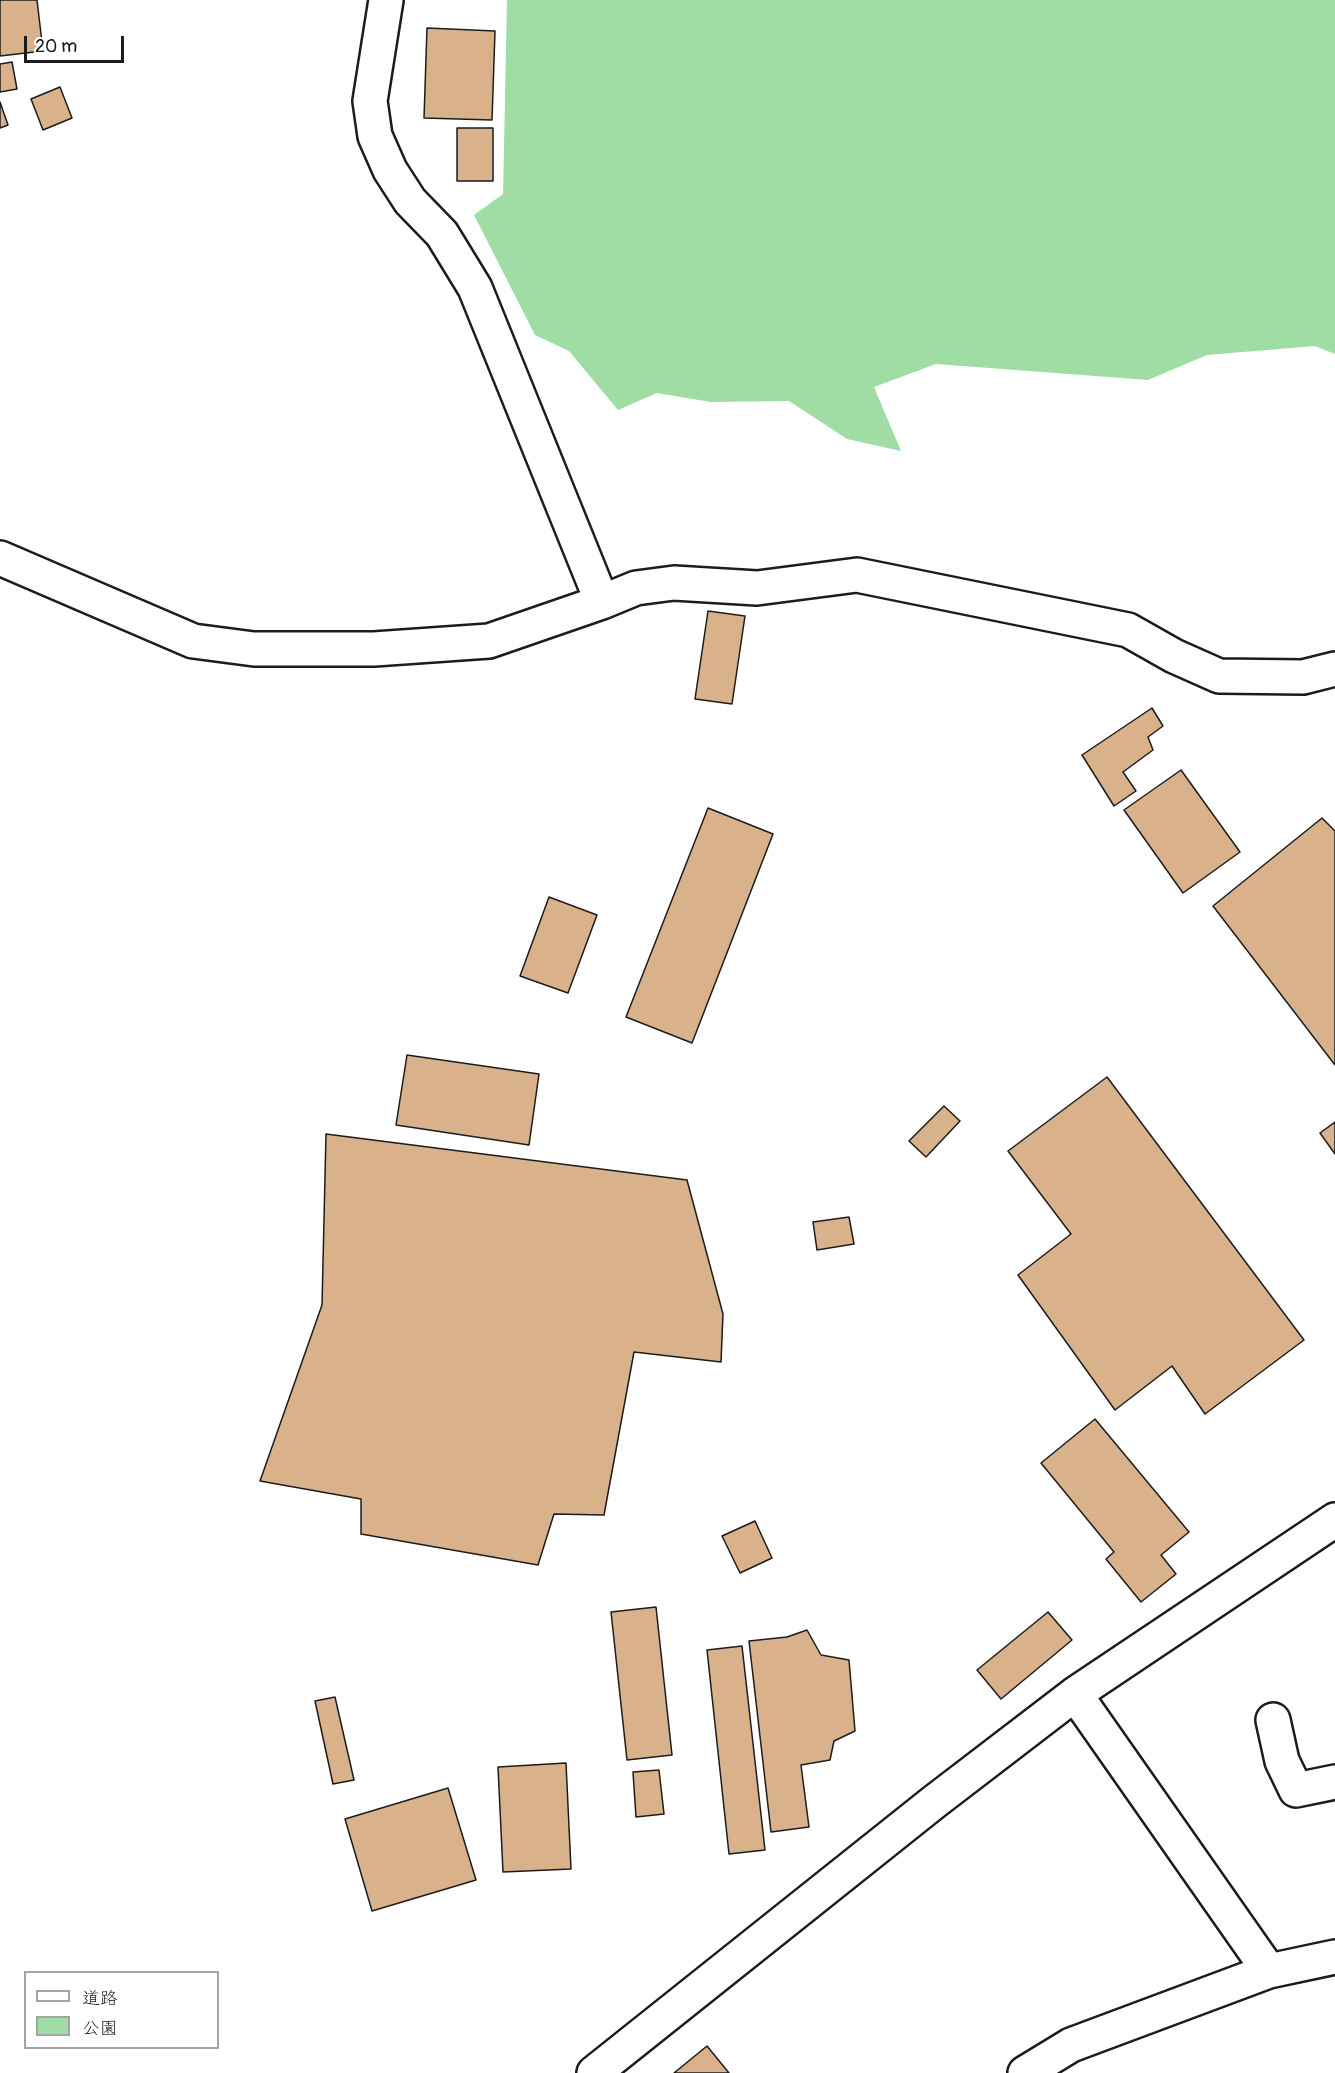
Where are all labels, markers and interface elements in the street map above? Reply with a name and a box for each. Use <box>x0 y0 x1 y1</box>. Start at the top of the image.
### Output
scale bar <box>27 24 128 62</box>
text: 20 m <box>35 35 77 58</box>
legend <box>24 1971 219 2049</box>
text: 道路 <box>82 1987 118 2010</box>
text: 公園 <box>82 2017 118 2040</box>

